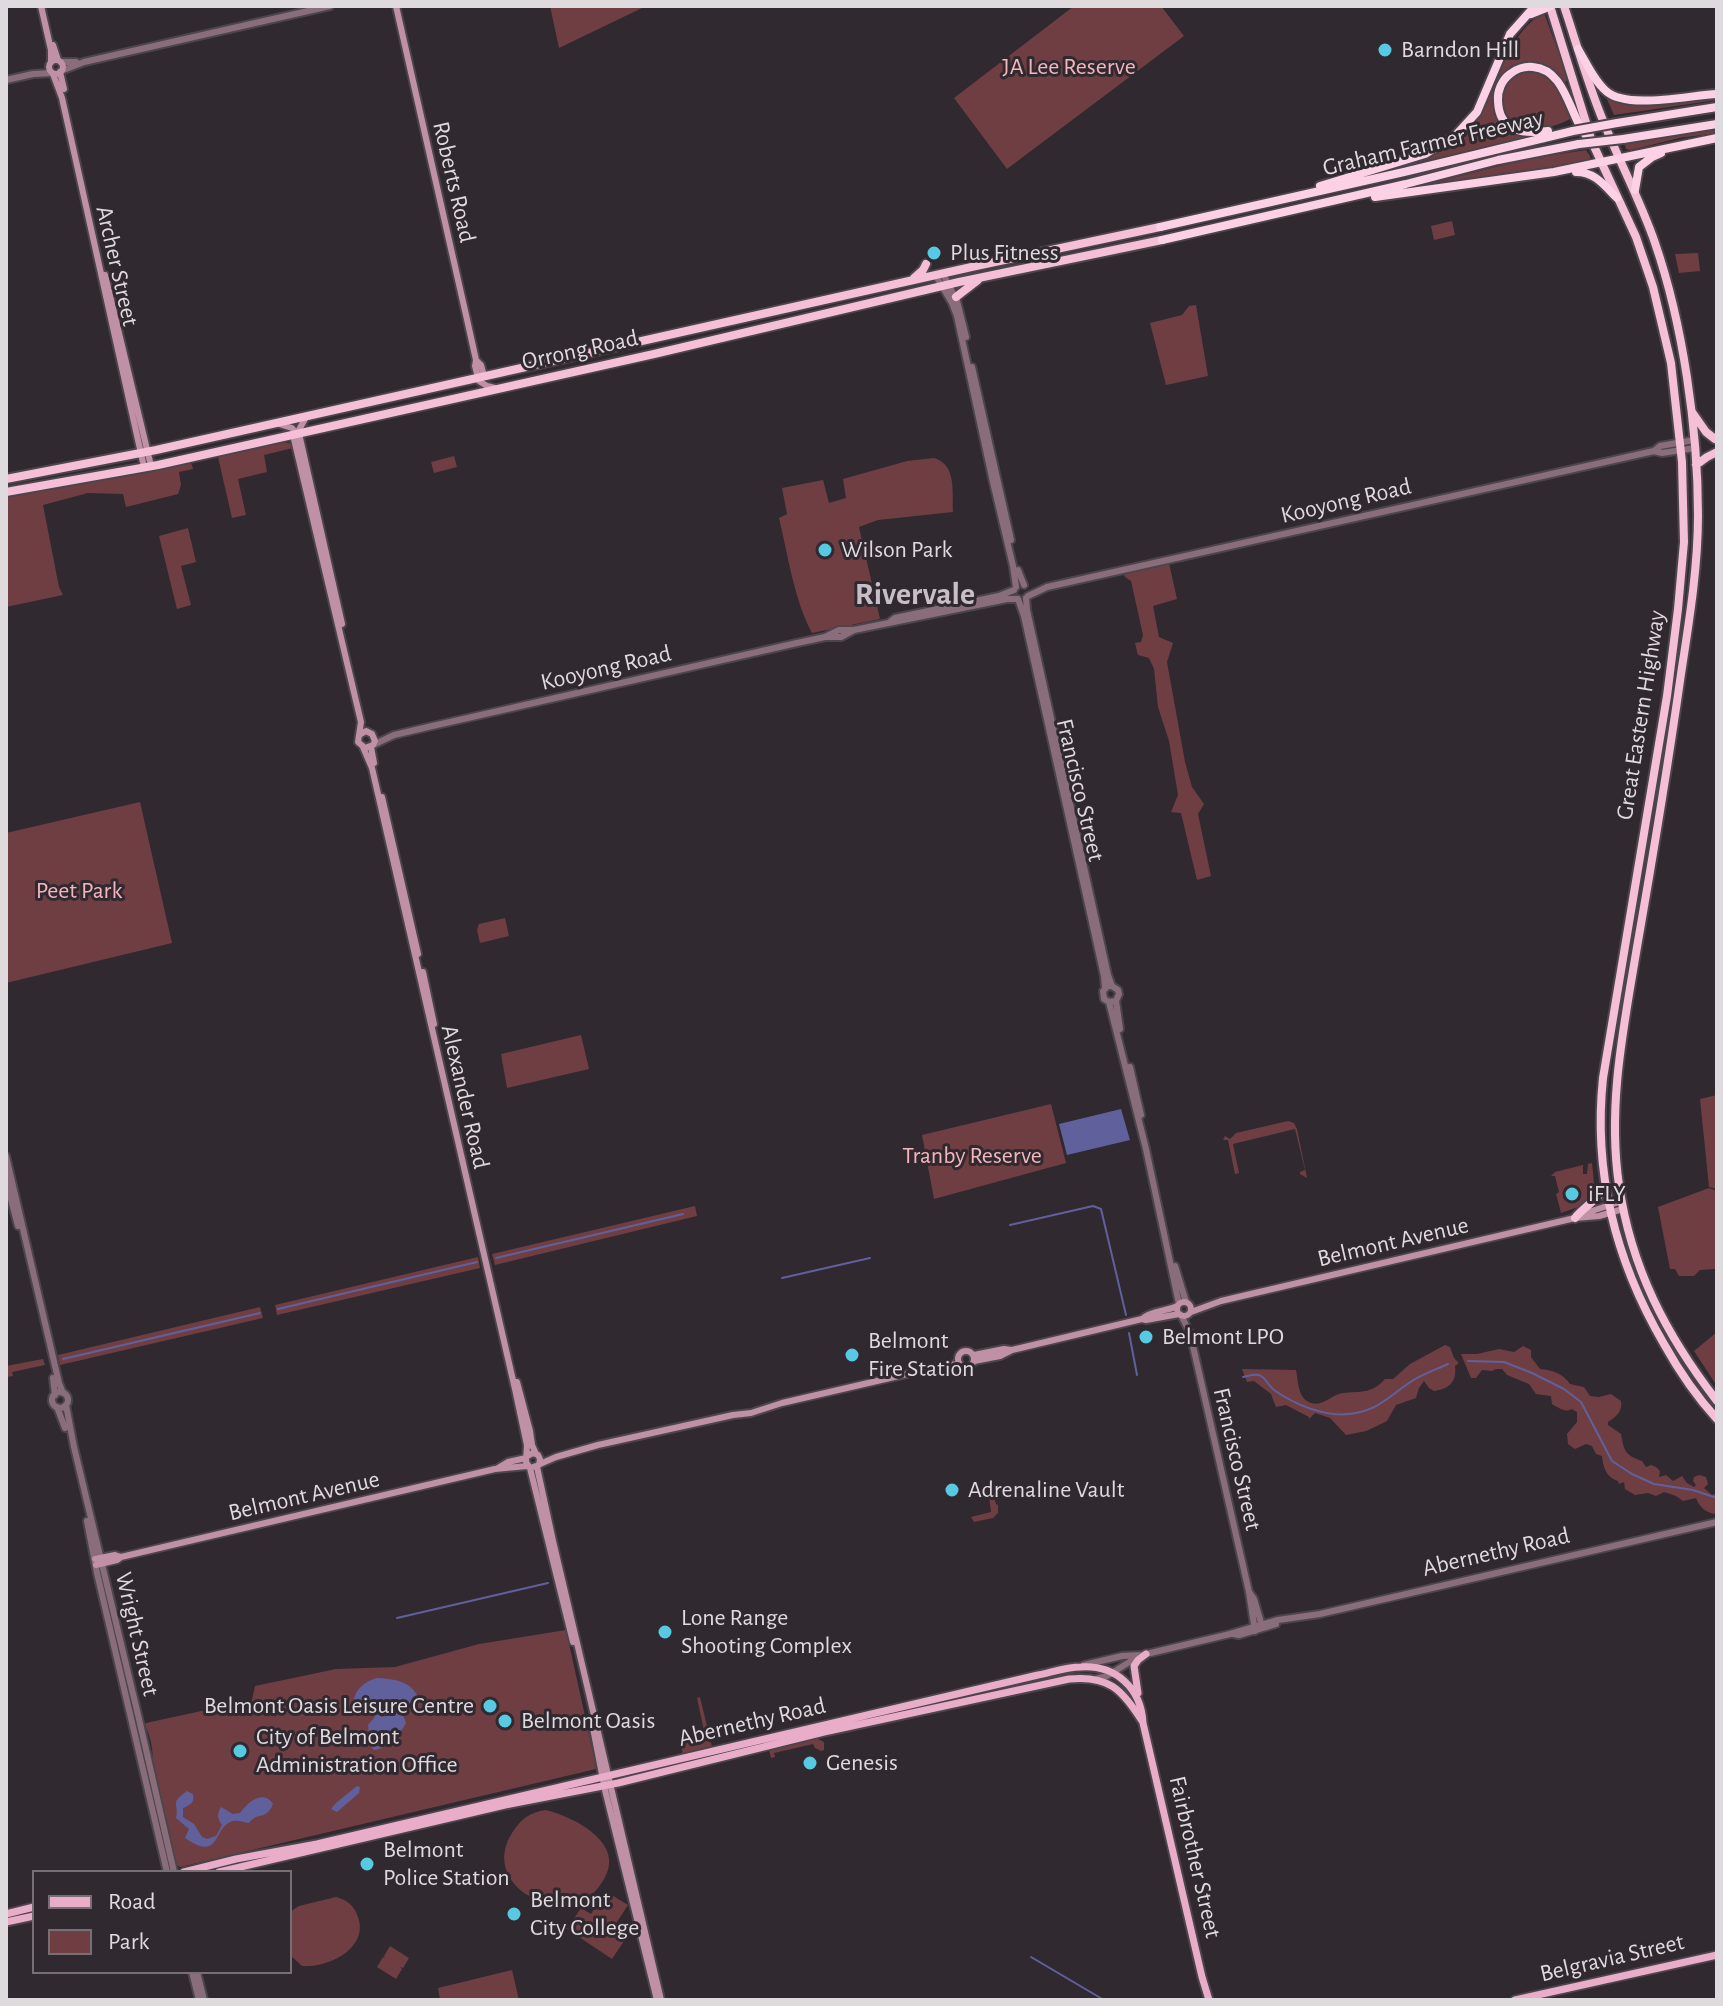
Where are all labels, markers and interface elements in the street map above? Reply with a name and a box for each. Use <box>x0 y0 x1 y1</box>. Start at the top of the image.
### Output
place label: Barndon Hill <box>1401 36 1519 64</box>
marker: Barndon Hill <box>1376 41 1394 59</box>
park label: JA Lee Reserve <box>1002 53 1136 81</box>
street label: Graham Farmer Freeway <box>1320 104 1546 182</box>
street label: Roberts Road <box>426 119 482 245</box>
street label: Archer Street <box>89 203 145 329</box>
place label: Plus Fitness <box>950 239 1059 267</box>
marker: Plus Fitness <box>925 244 943 262</box>
street label: Orrong Road <box>519 324 641 376</box>
street label: Kooyong Road <box>1278 472 1414 530</box>
place label: Wilson Park <box>841 536 952 564</box>
marker: Wilson Park <box>816 541 834 559</box>
district label: Rivervale <box>855 575 975 613</box>
street label: Great Eastern Highway <box>1610 608 1672 822</box>
street label: Kooyong Road <box>538 639 674 697</box>
street label: Francisco Street <box>1050 716 1110 864</box>
park label: Peet Park <box>36 877 122 905</box>
street label: Alexander Road <box>434 1022 496 1172</box>
park label: Tranby Reserve <box>902 1142 1042 1170</box>
place label: iFLY <box>1588 1180 1626 1208</box>
marker: iFLY <box>1563 1185 1581 1203</box>
street label: Belmont Avenue <box>1315 1211 1471 1273</box>
place label: Belmont LPO <box>1162 1323 1284 1351</box>
place label: Belmont Fire Station <box>868 1327 974 1383</box>
marker: Belmont LPO <box>1137 1328 1155 1346</box>
marker: Belmont Fire Station <box>843 1346 861 1364</box>
street label: Francisco Street <box>1207 1385 1267 1533</box>
street label: Belmont Avenue <box>226 1465 382 1527</box>
place label: Adrenaline Vault <box>968 1476 1124 1504</box>
marker: Adrenaline Vault <box>943 1481 961 1499</box>
street label: Abernethy Road <box>1420 1521 1572 1583</box>
street label: Wright Street <box>109 1569 165 1699</box>
place label: Lone Range Shooting Complex <box>681 1604 852 1660</box>
marker: Lone Range Shooting Complex <box>656 1623 674 1641</box>
street label: Abernethy Road <box>676 1691 828 1753</box>
place label: Belmont Oasis Leisure Centre <box>204 1692 474 1720</box>
marker: Belmont Oasis Leisure Centre <box>481 1697 499 1715</box>
place label: Belmont Oasis <box>521 1707 655 1735</box>
marker: Belmont Oasis <box>496 1712 514 1730</box>
place label: City of Belmont Administration Office <box>256 1723 458 1779</box>
marker: City of Belmont Administration Office <box>231 1742 249 1760</box>
place label: Genesis <box>826 1749 898 1777</box>
marker: Genesis <box>801 1754 819 1772</box>
street label: Fairbrother Street <box>1162 1773 1228 1941</box>
place label: Belmont Police Station <box>383 1836 510 1892</box>
marker: Belmont Police Station <box>358 1855 376 1873</box>
legend <box>32 1870 292 1974</box>
place label: Belmont City College <box>530 1886 639 1942</box>
text: Road <box>108 1890 156 1914</box>
marker: Belmont City College <box>505 1905 523 1923</box>
street label: Belgravia Street <box>1537 1927 1687 1989</box>
text: Park <box>108 1930 149 1954</box>

